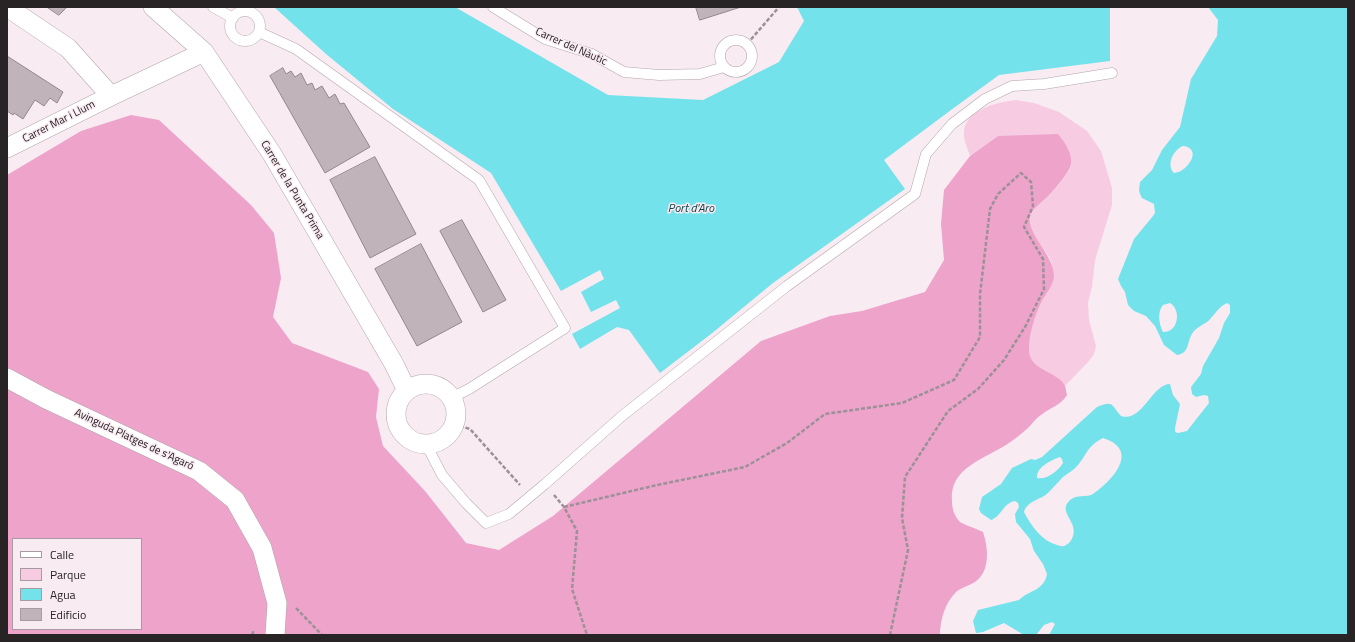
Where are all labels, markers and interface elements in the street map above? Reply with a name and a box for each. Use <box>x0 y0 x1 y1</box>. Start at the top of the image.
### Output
street label: Carrer del Nàutic <box>533 25 609 69</box>
street label: Carrer Mar i Llum <box>21 98 97 146</box>
street label: Carrer de la Punta Prima <box>257 138 327 242</box>
water label: Port d'Aro <box>668 202 714 216</box>
street label: Avinguda Platges de s'Agaró <box>72 406 196 474</box>
legend <box>12 538 142 630</box>
text: Calle <box>50 545 74 564</box>
text: Parque <box>50 565 86 584</box>
text: Agua <box>50 585 76 604</box>
text: Edificio <box>50 605 86 624</box>

